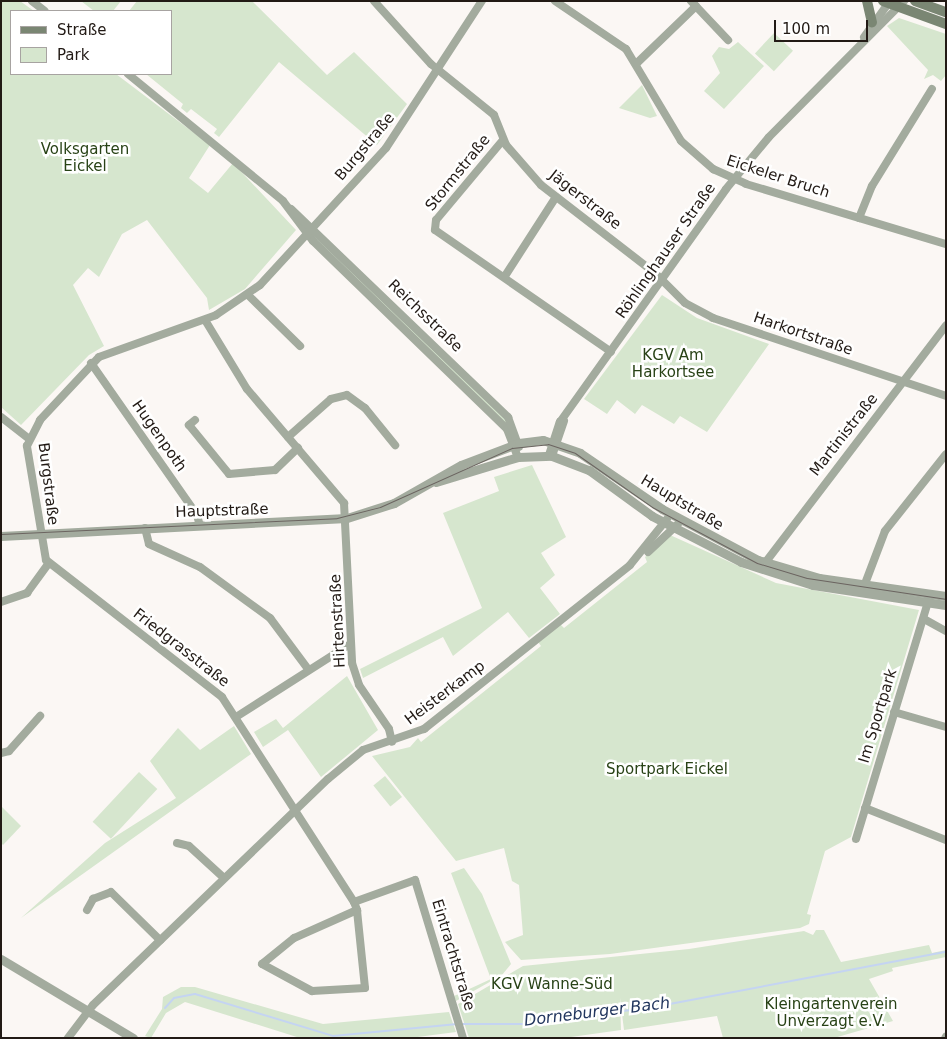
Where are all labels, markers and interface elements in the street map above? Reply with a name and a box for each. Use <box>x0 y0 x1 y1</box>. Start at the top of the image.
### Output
legend <box>10 10 172 75</box>
scale bar <box>777 10 871 42</box>
text: 100 m <box>782 20 830 38</box>
text: Straße <box>57 21 106 39</box>
text: Park <box>57 46 89 64</box>
street label: Burgstraße <box>331 109 399 185</box>
street label: Stormstraße <box>422 131 494 215</box>
park label: Volksgarten Eickel <box>41 140 129 175</box>
street label: Eickeler Bruch <box>724 152 832 202</box>
street label: Jägerstraße <box>545 166 625 234</box>
street label: Röhlinghauser Straße <box>612 180 720 322</box>
street label: Reichsstraße <box>384 276 466 356</box>
street label: Harkortstraße <box>751 309 855 359</box>
park label: KGV Am Harkortsee <box>632 346 714 381</box>
street label: Martinistraße <box>806 390 882 480</box>
street label: Hugenpoth <box>128 397 190 475</box>
street label: Burgstraße <box>34 442 62 526</box>
street label: Hauptstraße <box>637 471 727 535</box>
street label: Hauptstraße <box>175 500 269 522</box>
street label: Hirtenstraße <box>327 574 349 668</box>
street label: Friedgrasstraße <box>129 605 233 691</box>
street label: Heisterkamp <box>401 657 489 729</box>
street label: Im Sportpark <box>855 667 901 765</box>
park label: Sportpark Eickel <box>606 761 728 779</box>
street label: Eintrachtstraße <box>427 897 479 1013</box>
park label: KGV Wanne-Süd <box>491 976 613 994</box>
water label: Dorneburger Bach <box>523 994 671 1030</box>
park label: Kleingartenverein Unverzagt e.V. <box>764 995 898 1030</box>

